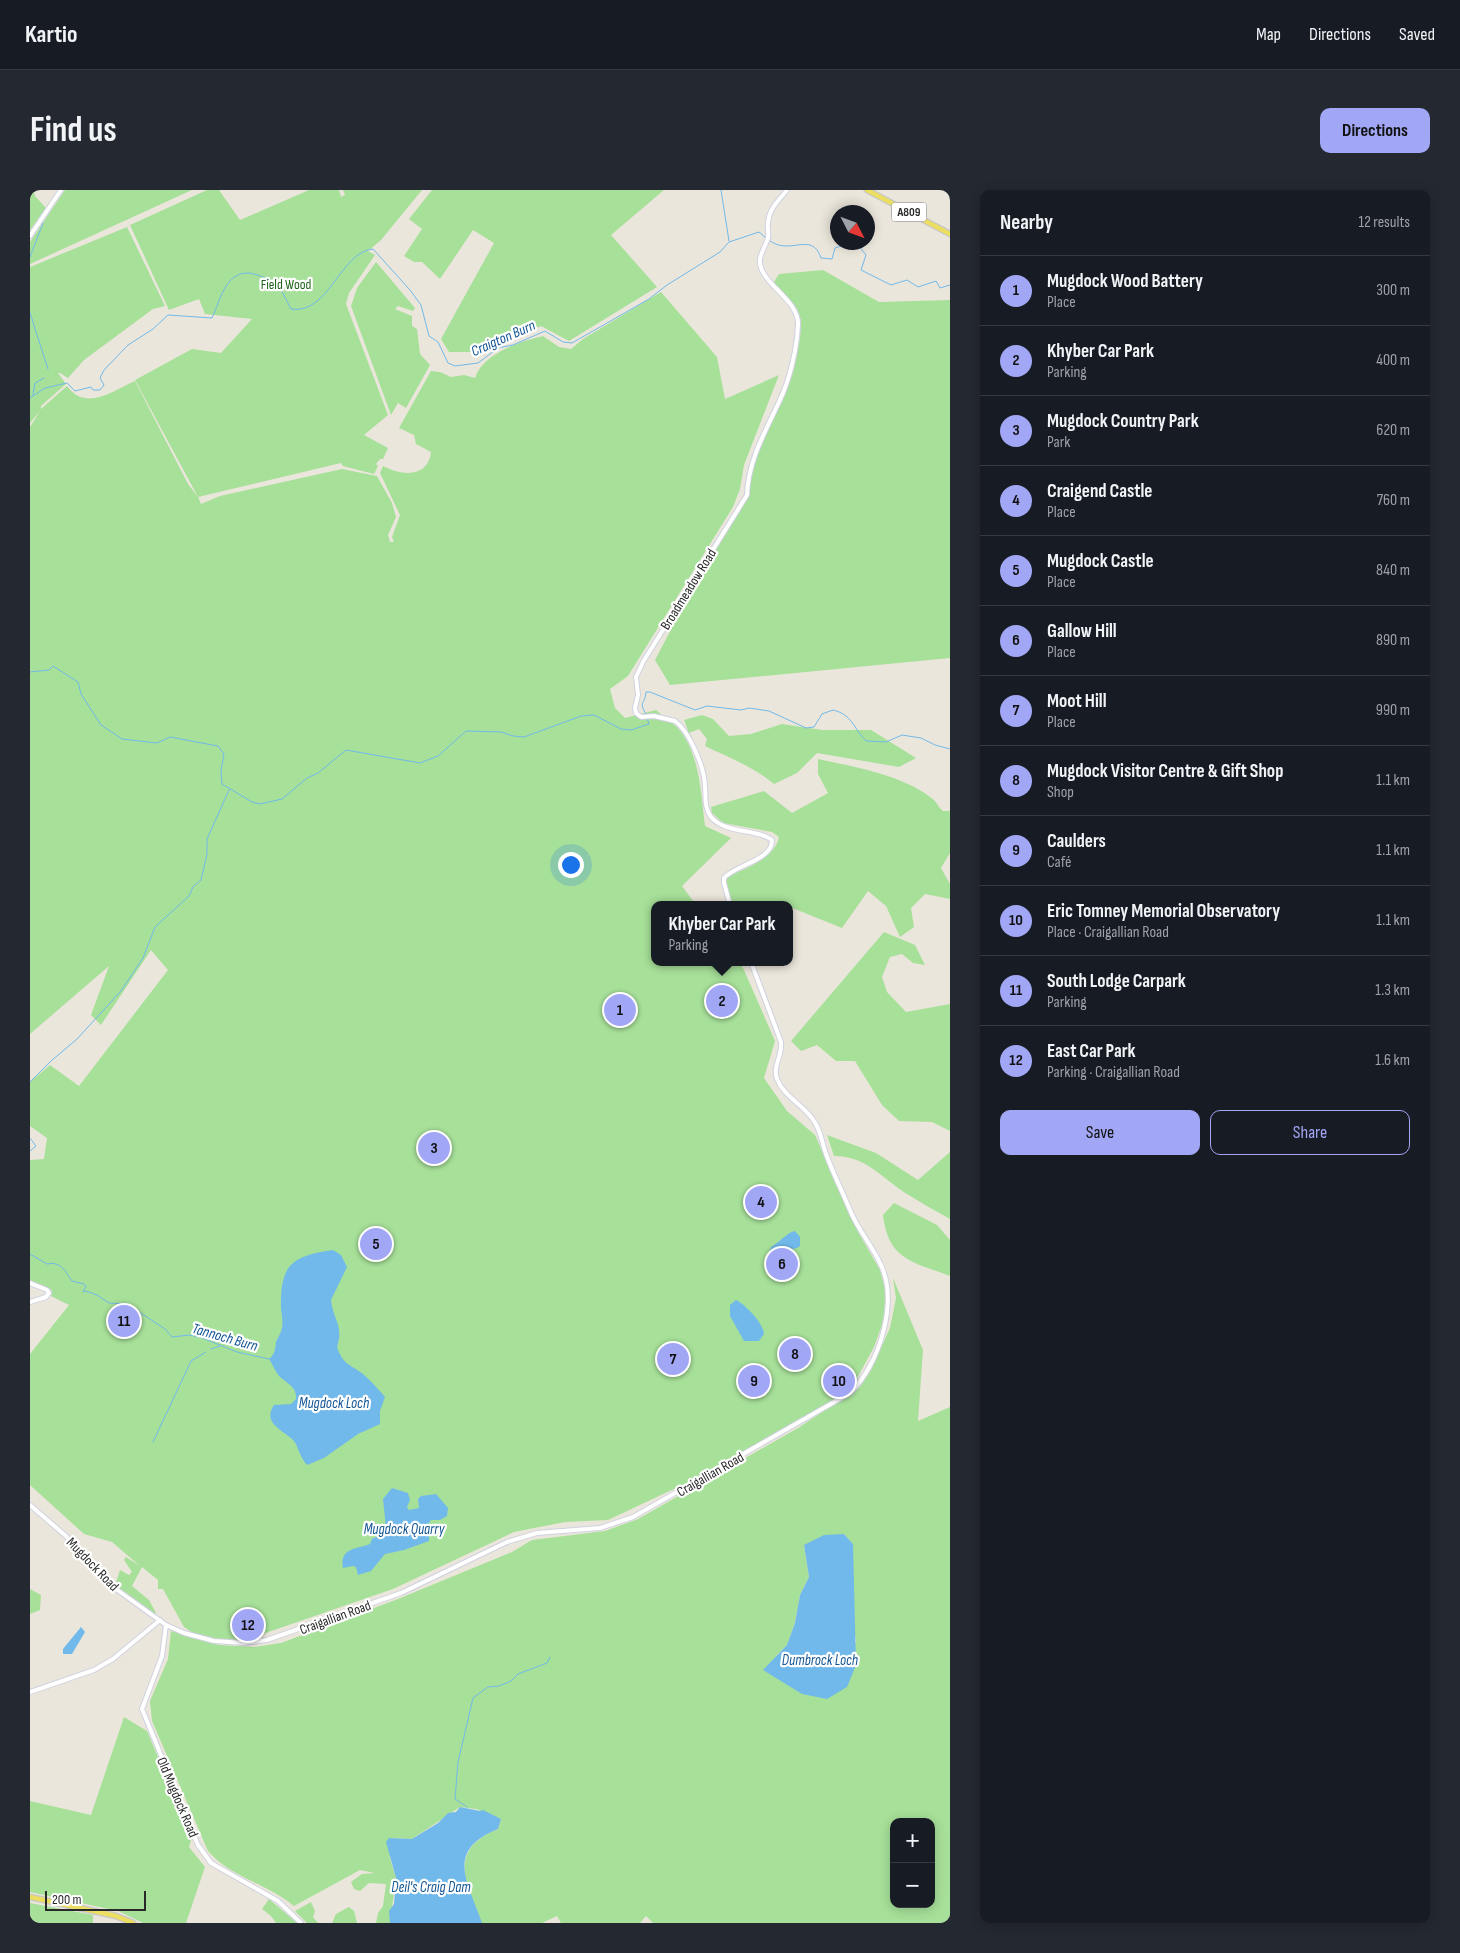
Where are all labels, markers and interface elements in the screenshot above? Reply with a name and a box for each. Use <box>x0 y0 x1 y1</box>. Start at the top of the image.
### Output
text: Kartio <box>25 20 77 49</box>
text: Map <box>1256 24 1281 45</box>
text: Directions <box>1309 24 1371 45</box>
text: Saved <box>1399 24 1435 45</box>
button: Directions <box>1320 108 1430 153</box>
text: Find us <box>30 109 117 152</box>
road number: A809 <box>892 203 926 222</box>
north arrow <box>830 205 875 250</box>
text: Nearby <box>1000 210 1053 235</box>
text: 12 results <box>1358 213 1410 232</box>
text: Mugdock Wood Battery <box>1047 270 1203 293</box>
park label: Field Wood <box>261 276 312 293</box>
text: 1 <box>1013 281 1019 300</box>
text: 300 m <box>1376 281 1410 300</box>
text: Place <box>1047 293 1076 312</box>
water label: Craigton Burn <box>468 316 538 361</box>
text: Khyber Car Park <box>1047 340 1154 363</box>
text: 2 <box>1012 351 1020 370</box>
text: 400 m <box>1376 351 1410 370</box>
text: Parking <box>1047 363 1087 382</box>
text: Mugdock Country Park <box>1047 410 1199 433</box>
text: 3 <box>1012 421 1020 440</box>
text: 620 m <box>1376 421 1410 440</box>
text: Park <box>1047 433 1070 452</box>
text: Craigend Castle <box>1047 480 1152 503</box>
text: 4 <box>1012 491 1020 510</box>
text: 760 m <box>1377 491 1410 510</box>
text: Place <box>1047 503 1076 522</box>
street label: Broadmeadow Road <box>657 546 720 633</box>
text: Mugdock Castle <box>1047 550 1154 573</box>
text: 5 <box>1012 561 1020 580</box>
text: 840 m <box>1376 561 1410 580</box>
text: Place <box>1047 573 1076 592</box>
text: Gallow Hill <box>1047 620 1117 643</box>
text: 6 <box>1012 631 1020 650</box>
text: 890 m <box>1376 631 1410 650</box>
text: Place <box>1047 643 1076 662</box>
text: Moot Hill <box>1047 690 1107 713</box>
text: 7 <box>1013 701 1019 720</box>
text: 990 m <box>1376 701 1410 720</box>
text: Place <box>1047 713 1076 732</box>
text: Mugdock Visitor Centre & Gift Shop <box>1047 760 1283 783</box>
text: 8 <box>1012 771 1020 790</box>
text: 1.1 km <box>1376 771 1410 790</box>
text: Shop <box>1047 783 1074 802</box>
text: Caulders <box>1047 830 1106 853</box>
text: 9 <box>1012 841 1020 860</box>
text: 1.1 km <box>1376 841 1410 860</box>
your location <box>558 852 584 878</box>
text: Café <box>1047 853 1071 872</box>
text: Eric Tomney Memorial Observatory <box>1047 900 1280 923</box>
popup <box>651 901 793 966</box>
text: 10 <box>1009 911 1023 930</box>
text: 1.1 km <box>1376 911 1410 930</box>
text: Khyber Car Park <box>668 913 776 936</box>
text: Place · Craigallian Road <box>1047 923 1169 942</box>
text: Parking <box>668 936 708 955</box>
text: South Lodge Carpark <box>1047 970 1186 993</box>
text: 11 <box>1010 981 1022 1000</box>
text: 1.3 km <box>1375 981 1410 1000</box>
pin: 2 <box>706 982 738 1020</box>
pin: 1 <box>604 991 636 1029</box>
text: Parking <box>1047 993 1087 1012</box>
text: East Car Park <box>1047 1040 1136 1063</box>
text: 12 <box>1009 1051 1023 1070</box>
text: 1.6 km <box>1375 1051 1410 1070</box>
text: Parking · Craigallian Road <box>1047 1063 1180 1082</box>
button: Save <box>1000 1110 1200 1155</box>
button: Share <box>1210 1110 1410 1155</box>
pin: 3 <box>418 1129 450 1167</box>
pin: 4 <box>745 1183 777 1221</box>
pin: 5 <box>360 1225 392 1263</box>
pin: 6 <box>766 1245 798 1283</box>
pin: 11 <box>108 1302 140 1340</box>
water label: Tannoch Burn <box>190 1319 260 1356</box>
pin: 8 <box>779 1335 811 1373</box>
pin: 7 <box>657 1340 689 1378</box>
pin: 9 <box>738 1362 770 1400</box>
pin: 10 <box>823 1362 855 1400</box>
water label: Mugdock Loch <box>299 1394 369 1413</box>
street label: Craigallian Road <box>674 1448 747 1500</box>
water label: Mugdock Quarry <box>364 1520 446 1539</box>
street label: Mugdock Road <box>63 1534 122 1595</box>
street label: Craigallian Road <box>297 1597 373 1638</box>
pin: 12 <box>232 1606 264 1644</box>
water label: Dumbrock Loch <box>782 1651 858 1670</box>
street label: Old Mugdock Road <box>153 1755 202 1840</box>
map controls <box>890 1818 935 1908</box>
button: + <box>890 1818 935 1863</box>
button: − <box>890 1863 935 1908</box>
water label: Deil's Craig Dam <box>391 1878 471 1897</box>
scale bar <box>45 1888 146 1911</box>
text: 200 m <box>52 1891 81 1908</box>

